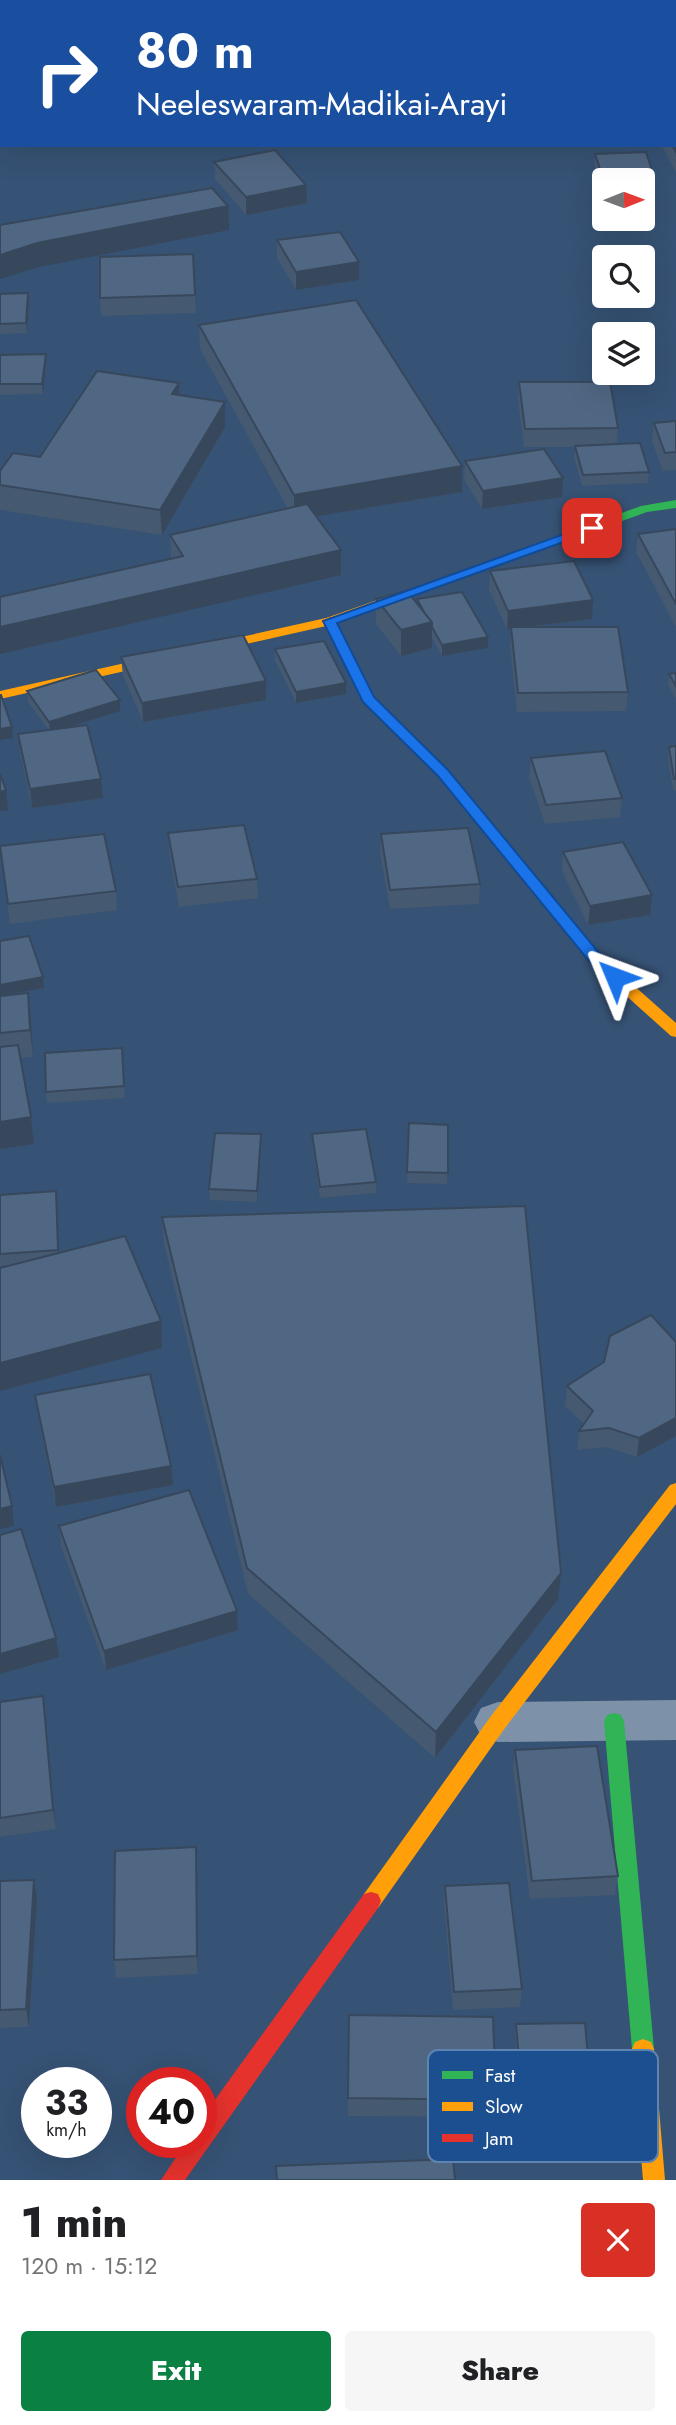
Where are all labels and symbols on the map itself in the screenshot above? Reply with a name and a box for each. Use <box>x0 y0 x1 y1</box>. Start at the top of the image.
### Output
north arrow <box>592 168 654 231</box>
pin <box>562 498 622 558</box>
position arrow <box>578 940 652 1014</box>
legend <box>428 2050 658 2162</box>
text: Fast <box>485 2062 516 2089</box>
speed limit sign: 40 <box>126 2067 217 2158</box>
text: Slow <box>485 2093 523 2120</box>
text: Jam <box>482 2125 514 2152</box>

